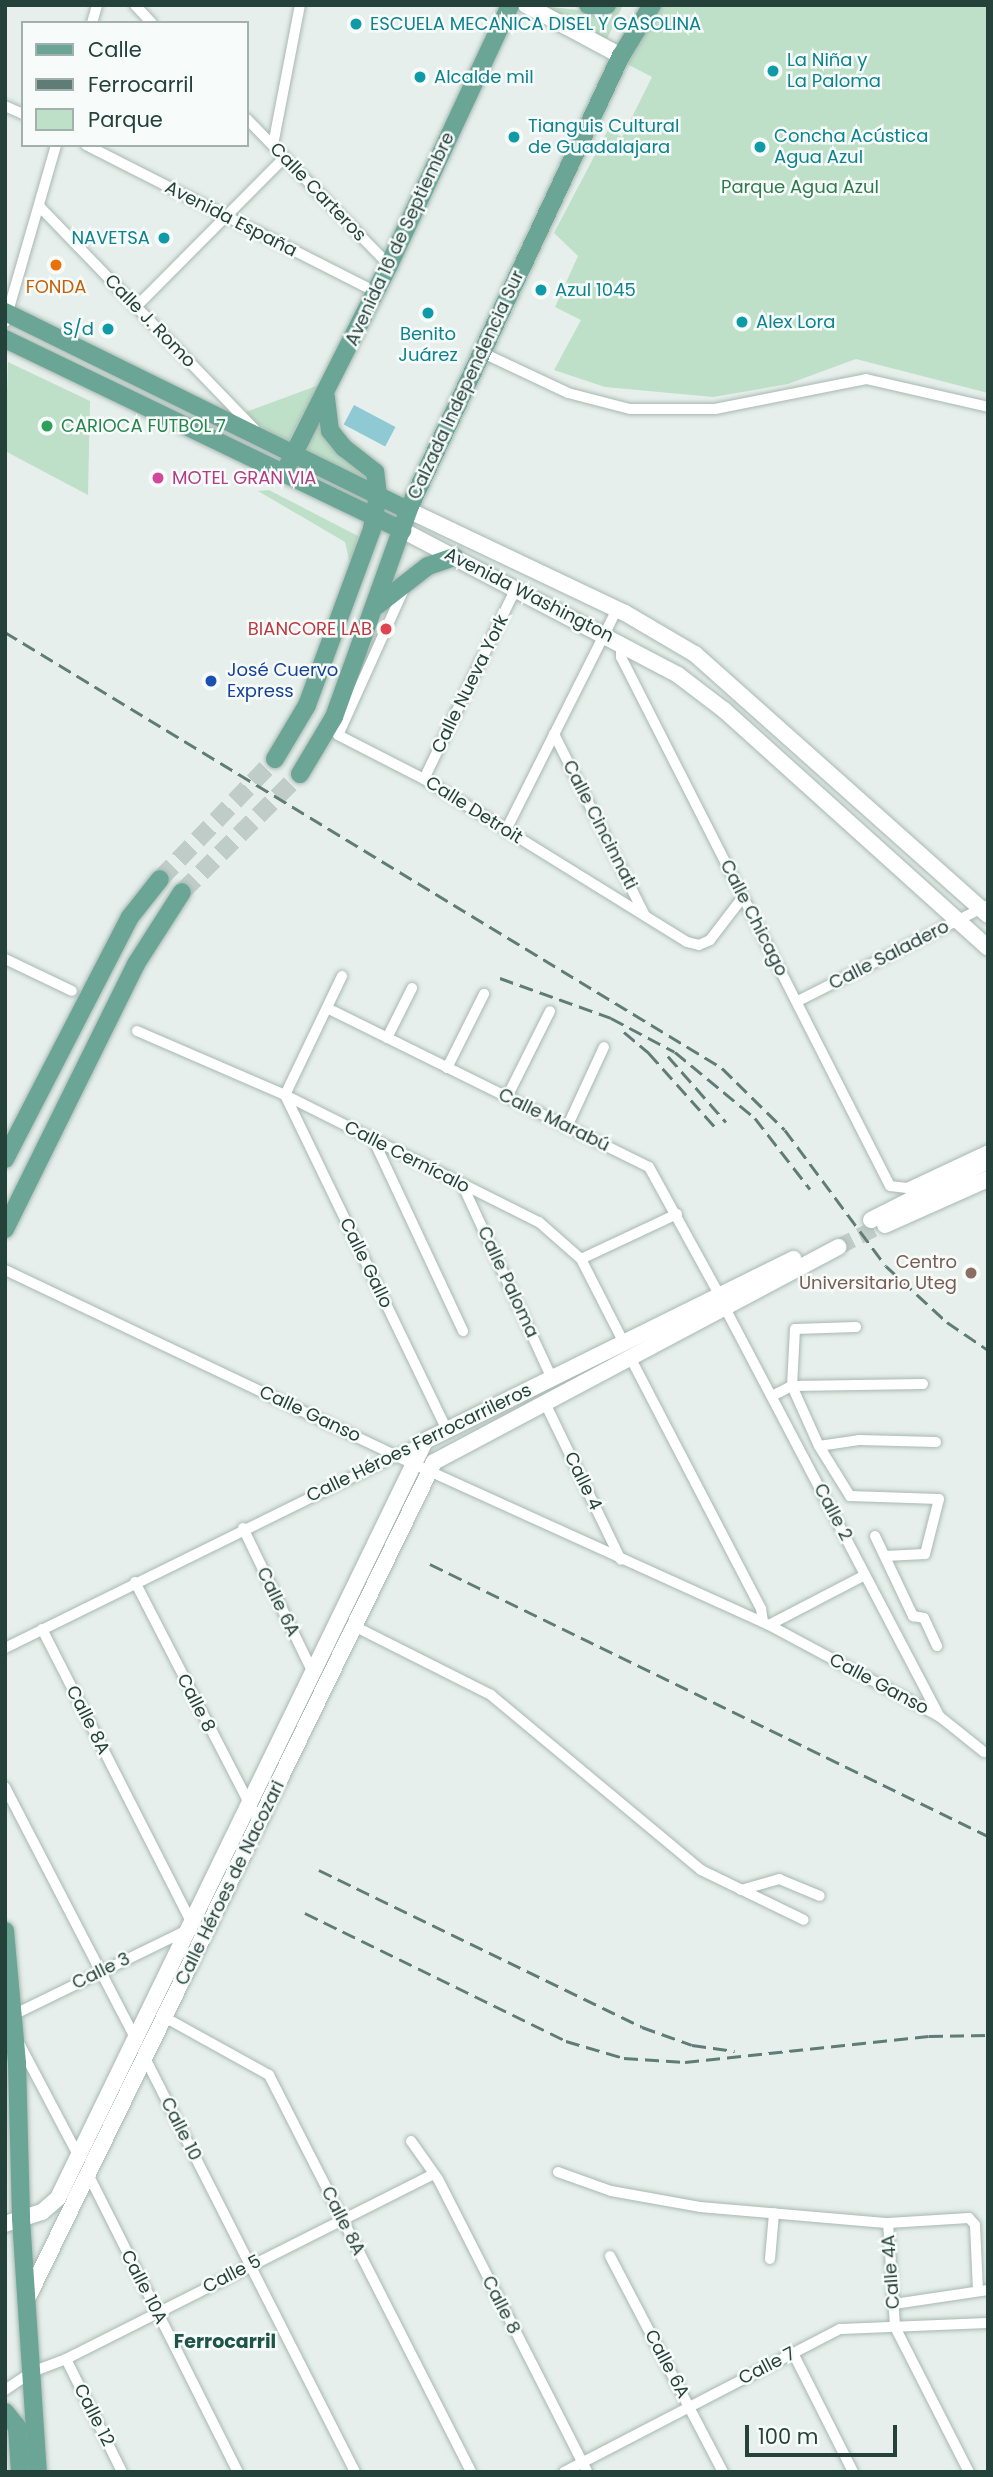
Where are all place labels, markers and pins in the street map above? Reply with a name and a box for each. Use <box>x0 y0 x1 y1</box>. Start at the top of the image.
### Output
place label: ESCUELA MECANICA DISEL Y GASOLINA <box>370 13 701 35</box>
marker: ESCUELA MECANICA DISEL Y GASOLINA <box>348 16 364 32</box>
place label: La Niña y La Paloma <box>787 50 881 92</box>
marker: La Niña y La Paloma <box>765 63 781 79</box>
place label: Alcalde mil <box>434 66 534 88</box>
marker: Alcalde mil <box>412 69 428 85</box>
place label: Tianguis Cultural de Guadalajara <box>528 116 679 158</box>
place label: Concha Acústica Agua Azul <box>774 126 928 168</box>
marker: Tianguis Cultural de Guadalajara <box>506 129 522 145</box>
marker: Concha Acústica Agua Azul <box>752 139 768 155</box>
place label: NAVETSA <box>71 227 150 249</box>
marker: NAVETSA <box>156 230 172 246</box>
marker: FONDA <box>48 257 64 273</box>
place label: FONDA <box>26 276 86 298</box>
place label: Azul 1045 <box>555 279 636 301</box>
marker: Azul 1045 <box>533 282 549 298</box>
marker: Benito Juárez <box>420 305 436 321</box>
place label: Alex Lora <box>756 311 835 333</box>
marker: Alex Lora <box>734 314 750 330</box>
place label: S/d <box>63 318 94 340</box>
marker: S/d <box>100 321 116 337</box>
place label: Benito Juárez <box>398 324 458 366</box>
place label: CARIOCA FUTBOL 7 <box>61 415 226 437</box>
marker: CARIOCA FUTBOL 7 <box>39 418 55 434</box>
place label: MOTEL GRAN VIA <box>172 467 316 489</box>
marker: MOTEL GRAN VIA <box>150 470 166 486</box>
place label: BIANCORE LAB <box>248 618 372 640</box>
marker: BIANCORE LAB <box>378 621 394 637</box>
place label: José Cuervo Express <box>227 660 338 702</box>
marker: José Cuervo Express <box>201 671 221 691</box>
place label: Centro Universitario Uteg <box>799 1252 957 1294</box>
marker: Centro Universitario Uteg <box>963 1265 979 1281</box>

